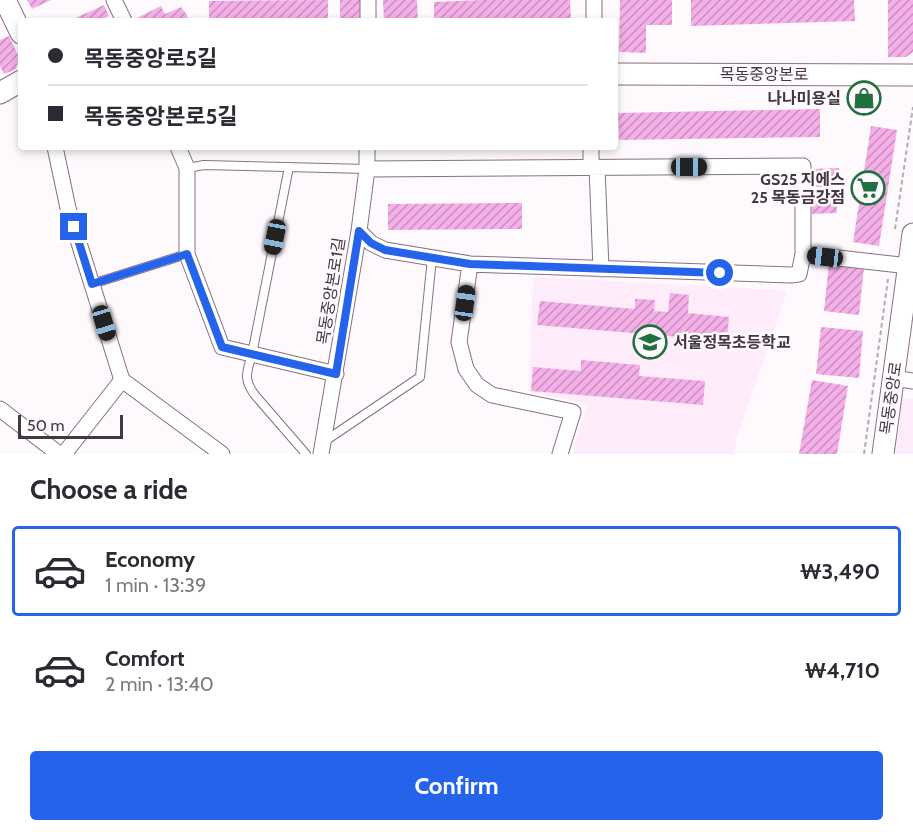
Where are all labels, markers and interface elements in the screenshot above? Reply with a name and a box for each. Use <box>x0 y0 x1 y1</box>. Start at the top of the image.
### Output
text: 목동중앙로5길 <box>84 45 217 72</box>
street label: 목동중앙본로 <box>720 65 808 84</box>
shop icon: 나나미용실 <box>846 80 882 116</box>
place label: 나나미용실 <box>767 89 841 108</box>
text: 목동중앙본로5길 <box>84 103 238 130</box>
car <box>671 158 707 176</box>
place label: GS25 지에스 25 목동금강점 <box>751 170 845 207</box>
supermarket icon: GS25 지에스 25 목동금강점 <box>850 170 886 206</box>
route end <box>60 213 87 240</box>
car <box>263 218 287 256</box>
street label: 목동중앙본로1길 <box>313 236 349 346</box>
car <box>806 246 844 268</box>
route start <box>706 259 733 286</box>
car <box>454 284 476 322</box>
car <box>90 303 118 343</box>
school or university icon: 서울정목초등학교 <box>632 324 668 360</box>
place label: 서울정목초등학교 <box>673 333 791 352</box>
street label: 목동중앙로 <box>876 360 906 436</box>
scale bar <box>18 412 123 439</box>
text: 50 m <box>27 416 64 435</box>
text: Choose a ride <box>30 473 188 506</box>
icon: car <box>33 544 87 598</box>
text: Economy <box>105 546 195 573</box>
text: ₩3,490 <box>800 558 880 585</box>
text: 1 min · 13:39 <box>105 573 206 597</box>
icon: car <box>33 643 87 697</box>
text: Comfort <box>105 645 184 672</box>
text: ₩4,710 <box>805 657 880 684</box>
text: 2 min · 13:40 <box>105 672 214 696</box>
button: Confirm <box>30 751 883 820</box>

